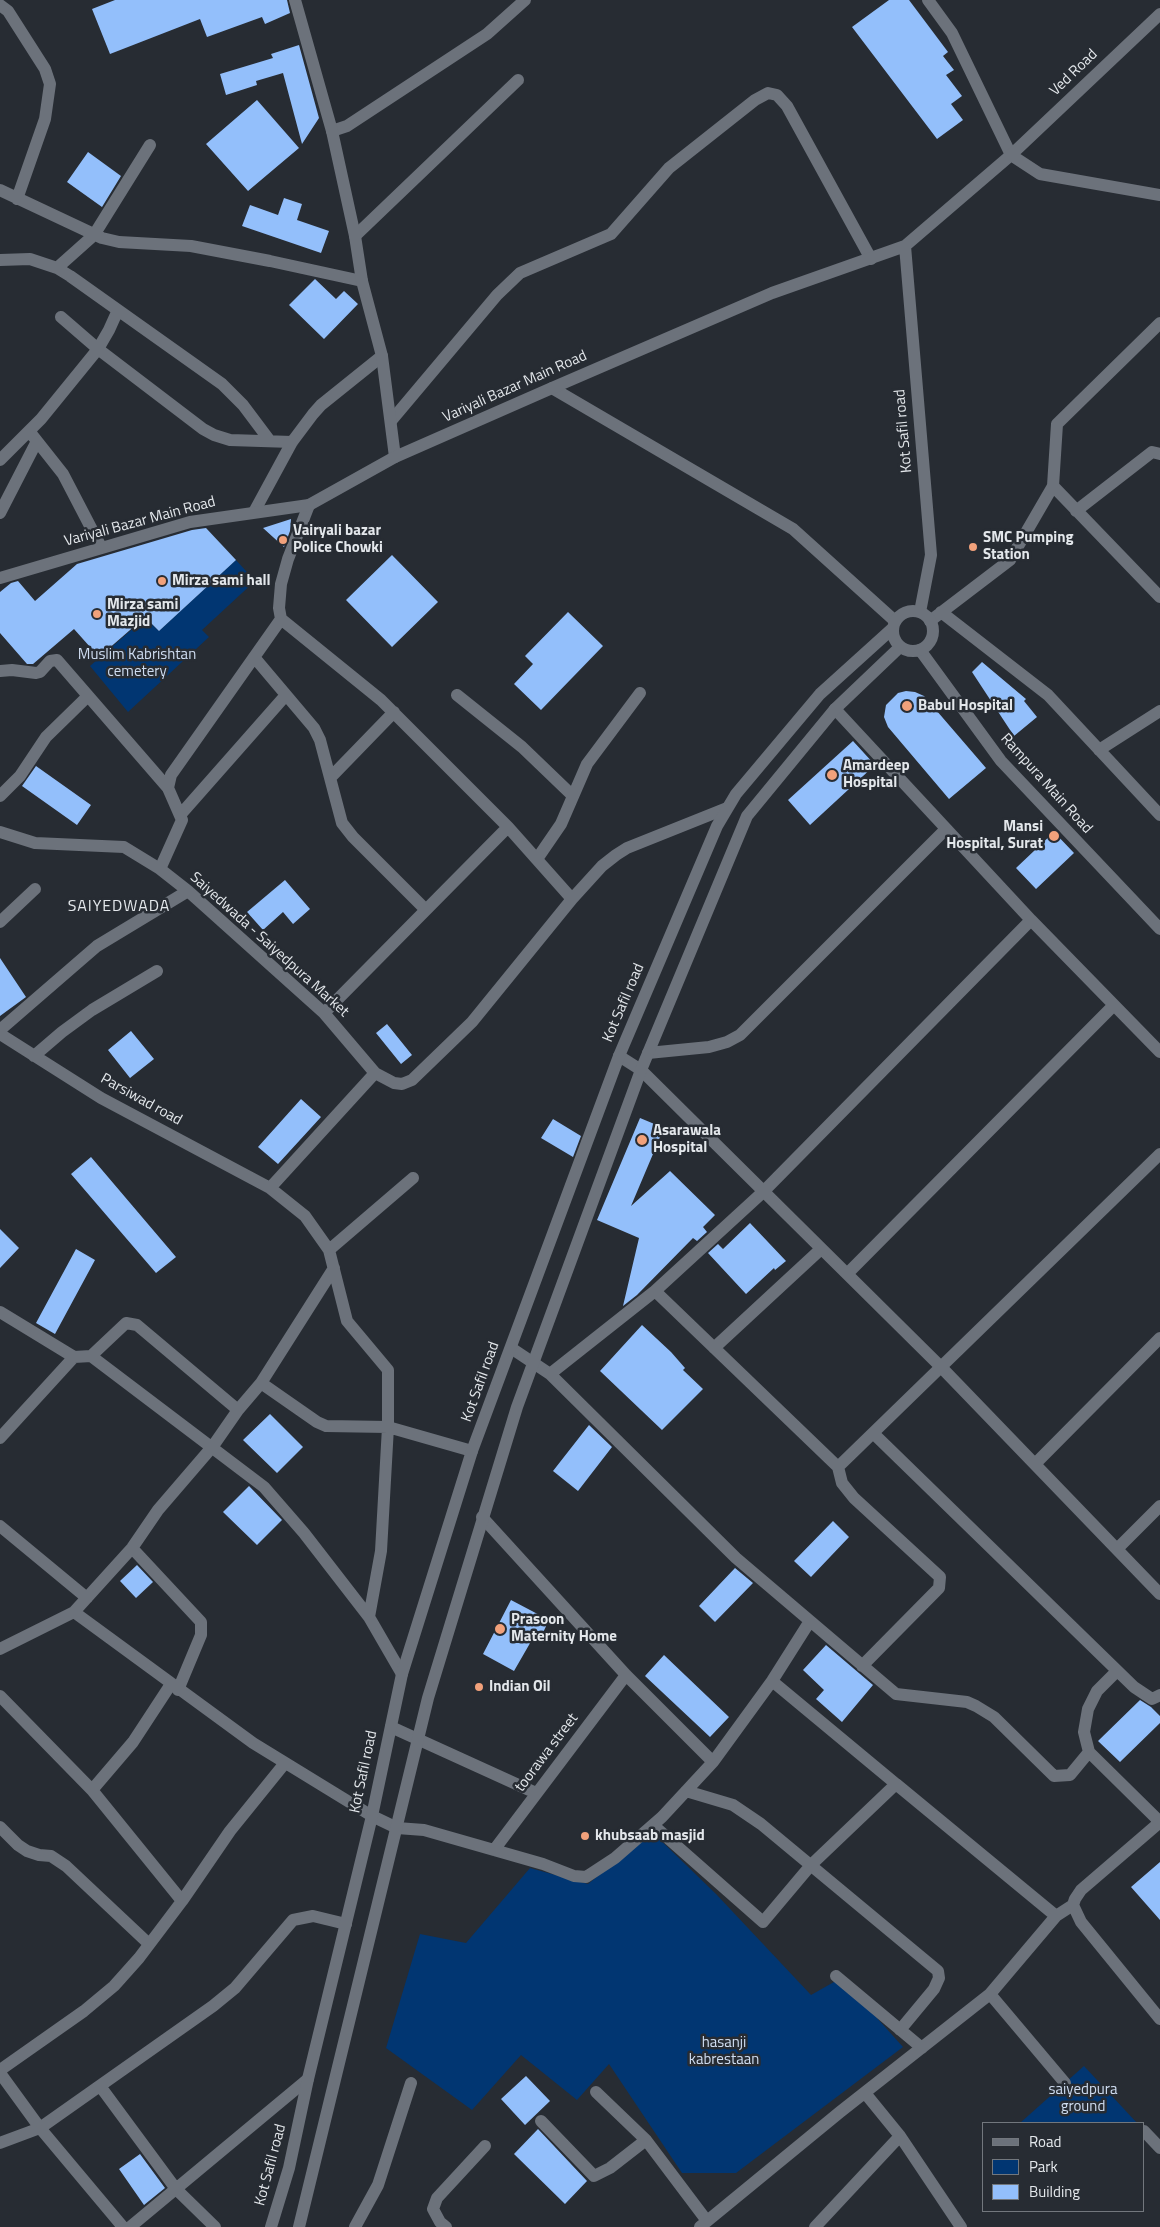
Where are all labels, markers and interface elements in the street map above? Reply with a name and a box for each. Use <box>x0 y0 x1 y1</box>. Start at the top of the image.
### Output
street label: Ved Road <box>1046 46 1102 100</box>
street label: Variyali Bazar Main Road <box>440 347 590 427</box>
street label: Kot Safil road <box>891 388 917 474</box>
street label: Variyali Bazar Main Road <box>62 493 218 551</box>
place label: Vairyali bazar Police Chowki <box>293 522 383 557</box>
place label: SMC Pumping Station <box>983 529 1074 564</box>
marker: Vairyali bazar Police Chowki <box>277 534 289 546</box>
marker: SMC Pumping Station <box>967 541 979 553</box>
place label: Mirza sami hall <box>172 572 271 590</box>
marker: Mirza sami hall <box>156 575 168 587</box>
place label: Mirza sami Mazjid <box>107 596 178 631</box>
marker: Mirza sami Mazjid <box>91 608 103 620</box>
park label: Muslim Kabrishtan cemetery <box>78 646 196 681</box>
place label: Babul Hospital <box>918 697 1013 715</box>
marker: Babul Hospital <box>900 699 914 713</box>
street label: Rampura Main Road <box>996 730 1096 838</box>
place label: Amardeep Hospital <box>843 757 910 792</box>
marker: Amardeep Hospital <box>825 768 839 782</box>
place label: Mansi Hospital, Surat <box>946 818 1043 853</box>
marker: Mansi Hospital, Surat <box>1047 829 1061 843</box>
street label: Saiyedwada - Saiyedpura Market <box>186 869 352 1021</box>
district label: SAIYEDWADA <box>66 897 172 917</box>
street label: Kot Safil road <box>599 961 649 1045</box>
street label: Parsiwad road <box>97 1070 185 1130</box>
place label: Asarawala Hospital <box>653 1122 721 1157</box>
marker: Asarawala Hospital <box>635 1133 649 1147</box>
street label: Kot Safil road <box>458 1340 504 1424</box>
place label: Prasoon Maternity Home <box>511 1611 617 1646</box>
marker: Prasoon Maternity Home <box>493 1622 507 1636</box>
place label: Indian Oil <box>489 1678 551 1696</box>
marker: Indian Oil <box>473 1681 485 1693</box>
street label: toorawa street <box>512 1710 582 1796</box>
street label: Kot Safil road <box>346 1729 382 1815</box>
place label: khubsaab masjid <box>595 1827 705 1845</box>
marker: khubsaab masjid <box>579 1830 591 1842</box>
park label: hasanji kabrestaan <box>689 2034 759 2069</box>
park label: saiyedpura ground <box>1049 2081 1117 2116</box>
street label: Kot Safil road <box>251 2122 291 2208</box>
legend <box>982 2122 1145 2212</box>
text: Road <box>1029 2130 1061 2153</box>
text: Park <box>1029 2155 1058 2178</box>
text: Building <box>1029 2180 1080 2203</box>

